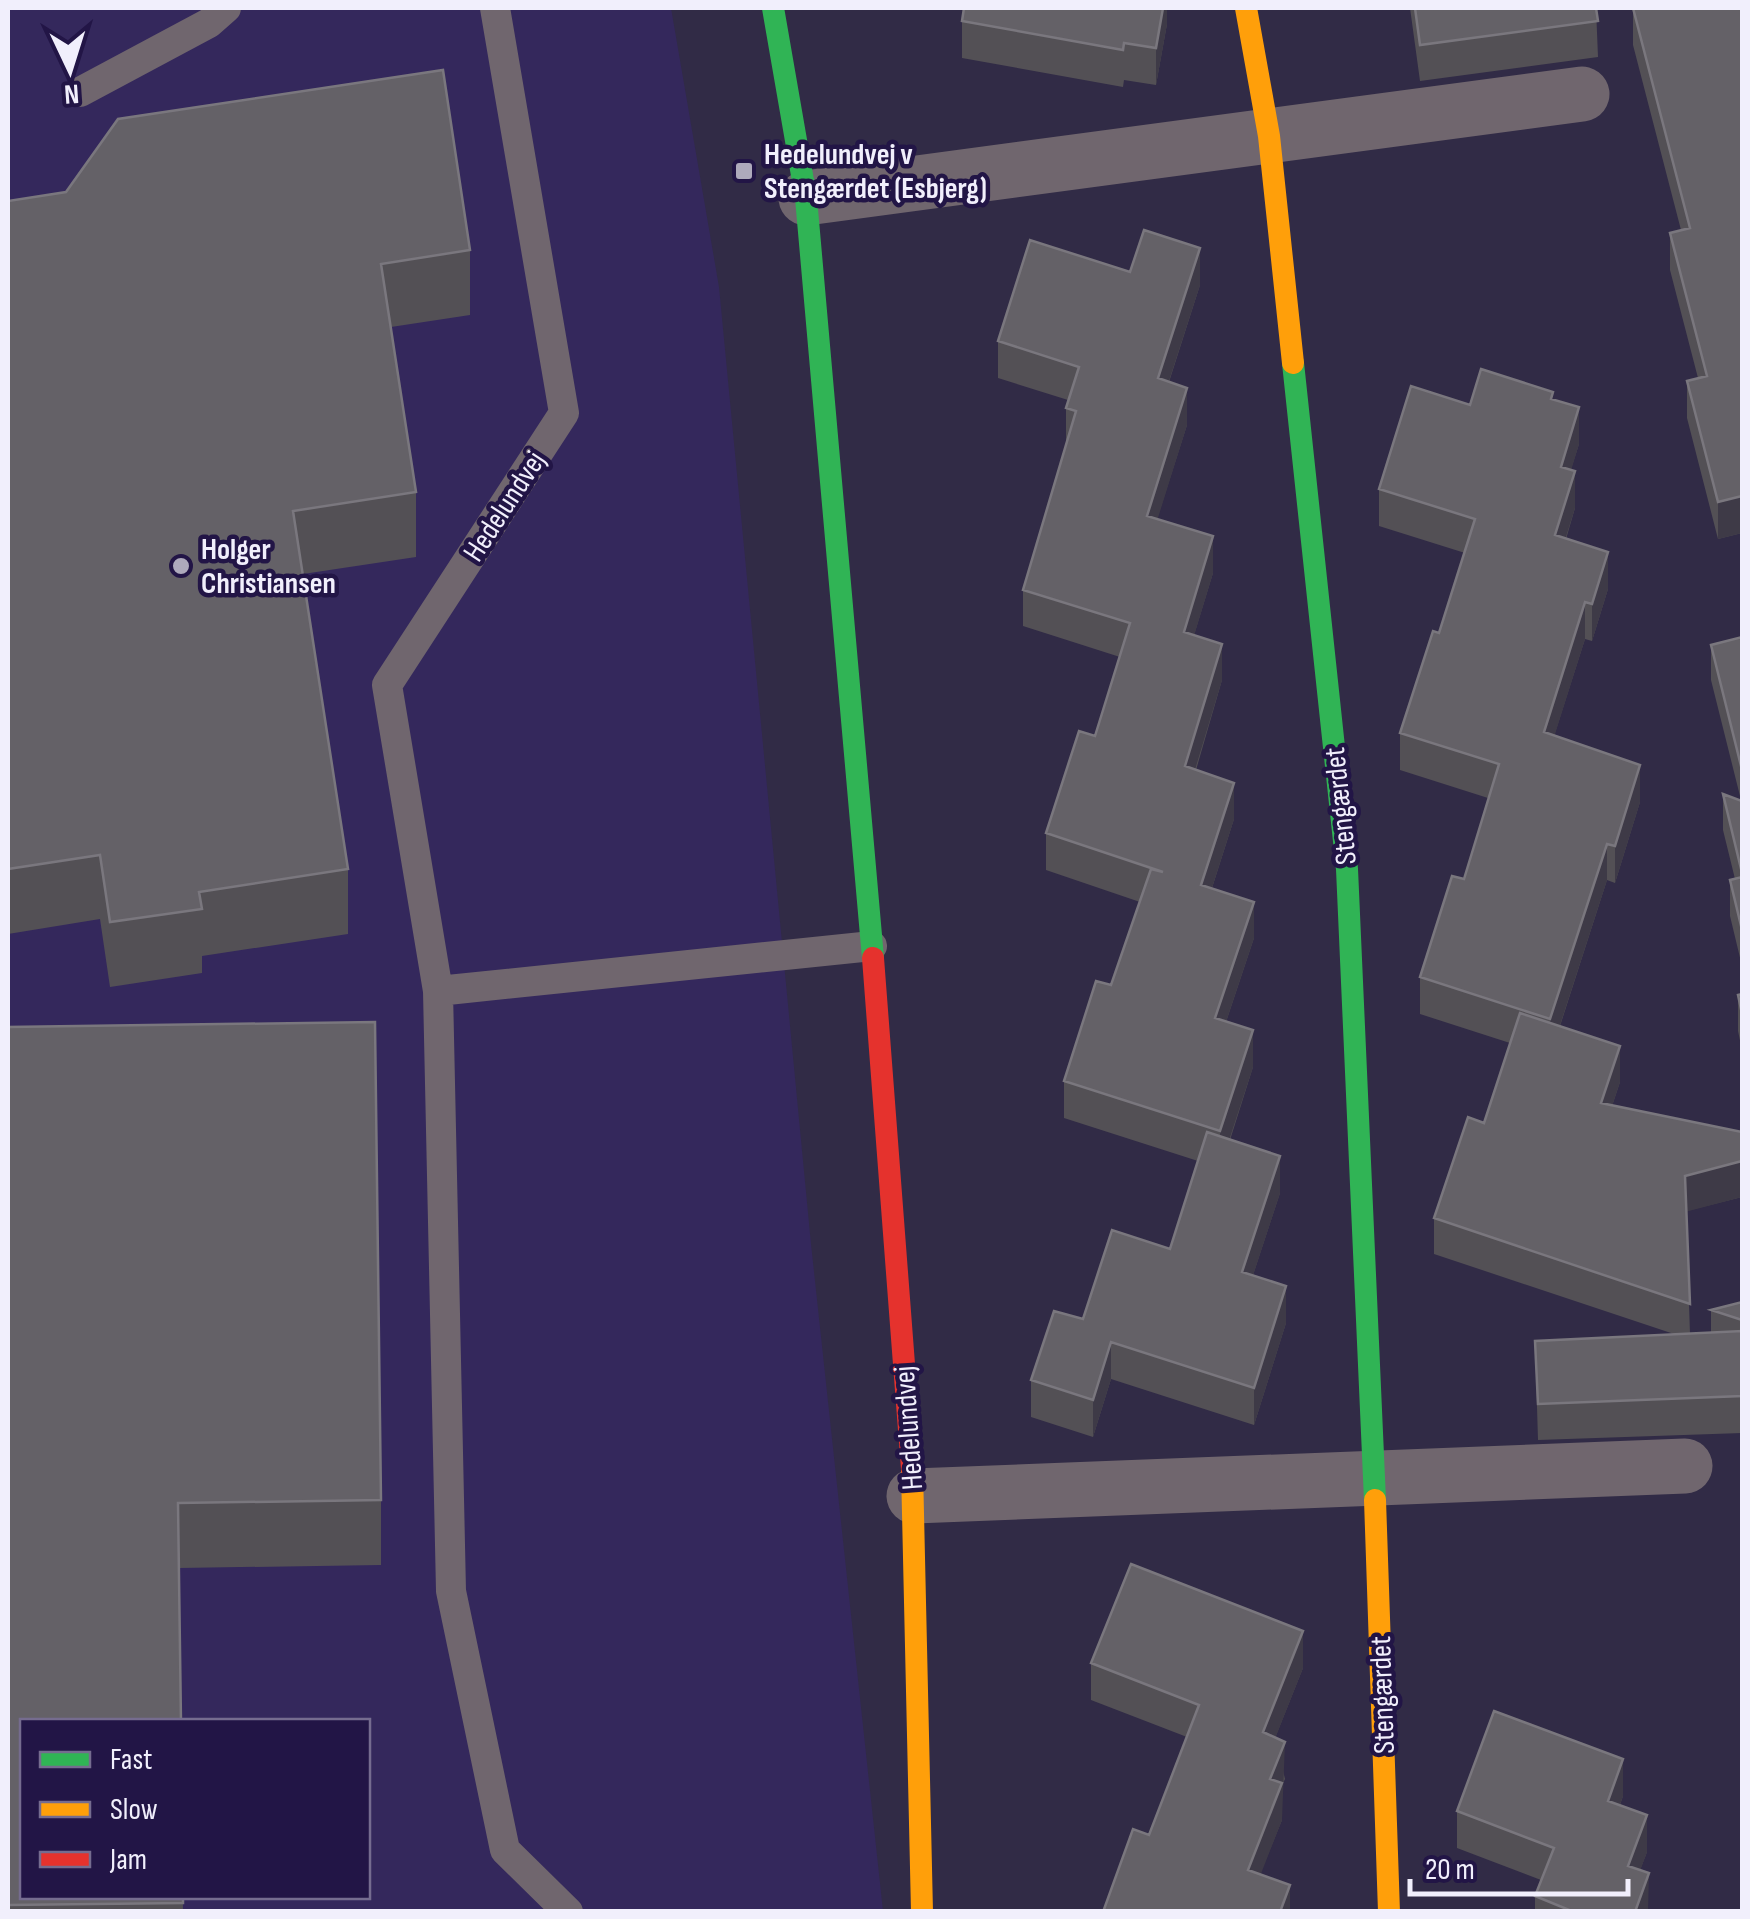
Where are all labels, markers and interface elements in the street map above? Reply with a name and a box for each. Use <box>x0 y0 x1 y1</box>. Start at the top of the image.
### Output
north arrow <box>20 20 120 120</box>
text: N <box>63 76 80 110</box>
place label: Hedelundvej v Stengærdet (Esbjerg) <box>764 137 987 207</box>
marker: Hedelundvej v Stengærdet (Esbjerg) <box>733 160 755 182</box>
street label: Hedelundvej <box>456 445 554 568</box>
place label: Holger Christiansen <box>201 532 336 602</box>
marker: Holger Christiansen <box>170 555 192 577</box>
street label: Stengærdet <box>1317 745 1365 866</box>
street label: Hedelundvej <box>887 1365 931 1491</box>
street label: Stengærdet <box>1363 1635 1403 1755</box>
legend <box>20 1719 370 1899</box>
text: Fast <box>110 1742 152 1778</box>
text: Slow <box>110 1792 158 1828</box>
scale bar <box>1410 1834 1628 1896</box>
text: Jam <box>109 1842 147 1878</box>
text: 20 m <box>1425 1852 1475 1888</box>

